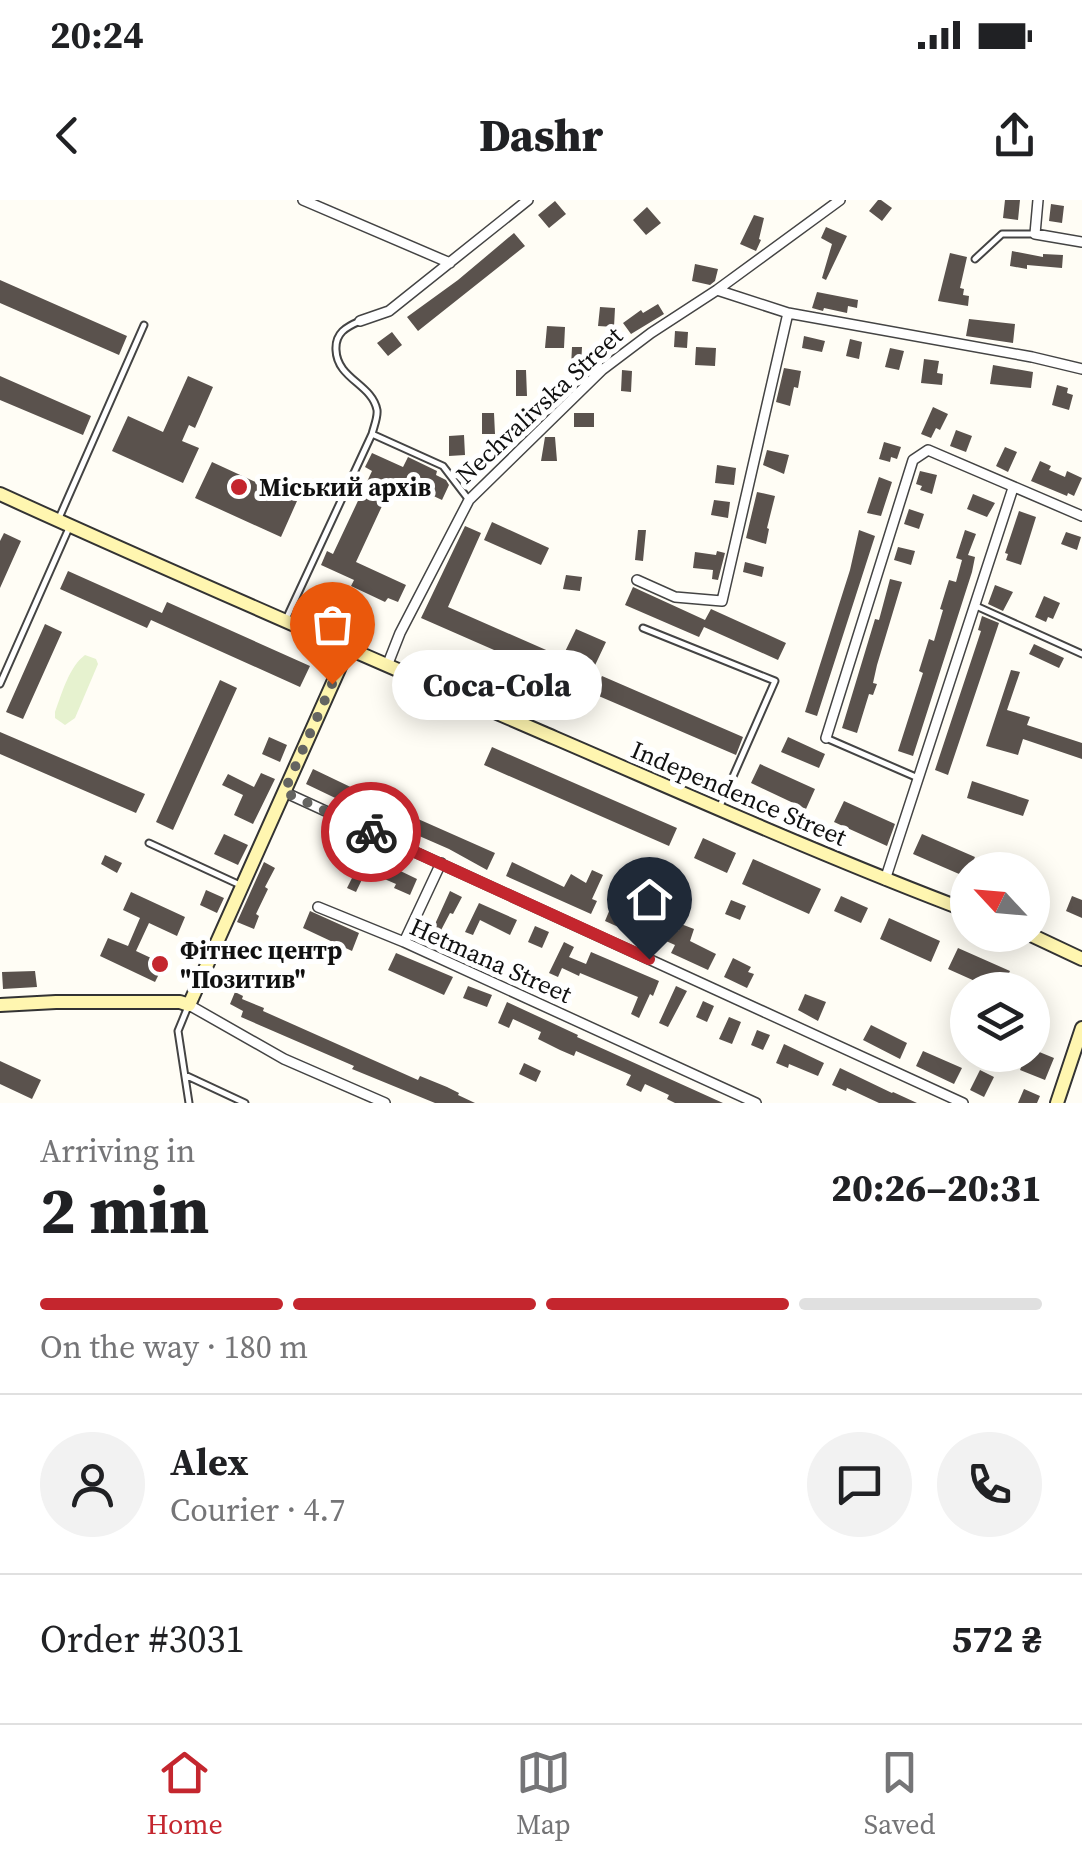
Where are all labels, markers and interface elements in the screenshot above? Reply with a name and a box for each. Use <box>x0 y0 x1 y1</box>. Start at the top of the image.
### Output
text: 20:24 <box>50 9 144 61</box>
text: Dashr <box>479 104 603 166</box>
icon: back <box>40 108 95 163</box>
icon: share <box>987 108 1042 163</box>
street label: Nechvalivska Street <box>448 318 630 491</box>
place label: Міський архів <box>259 470 431 504</box>
marker: Міський архів <box>228 476 250 498</box>
pin <box>290 582 375 685</box>
icon: bag <box>305 597 360 652</box>
callout: Coca-Cola <box>392 649 602 719</box>
text: Coca-Cola <box>423 663 571 707</box>
street label: Independence Street <box>626 732 853 854</box>
courier <box>321 782 421 882</box>
icon: bike <box>344 805 399 860</box>
north arrow <box>950 852 1050 952</box>
map controls <box>950 852 1050 1072</box>
pin <box>607 857 692 960</box>
icon: home <box>622 872 677 927</box>
street label: Hetmana Street <box>405 909 578 1011</box>
place label: Фітнес центр "Позитив" <box>180 933 342 996</box>
marker: Фітнес центр "Позитив" <box>149 953 171 975</box>
button: layers <box>950 972 1050 1072</box>
text: Arriving in <box>40 1129 195 1173</box>
text: 20:26–20:31 <box>831 1162 1042 1214</box>
text: 2 min <box>40 1166 210 1255</box>
text: On the way · 180 m <box>40 1325 308 1369</box>
button: person <box>40 1432 145 1537</box>
button: chat <box>807 1432 912 1537</box>
button: phone <box>937 1432 1042 1537</box>
text: Alex <box>170 1436 248 1488</box>
text: Courier · 4.7 <box>170 1488 345 1532</box>
text: Order #3031 <box>40 1613 244 1665</box>
text: 572 ₴ <box>951 1613 1042 1665</box>
tab: Home <box>146 1745 223 1843</box>
tab: Map <box>516 1745 571 1843</box>
tab: Saved <box>864 1745 936 1843</box>

